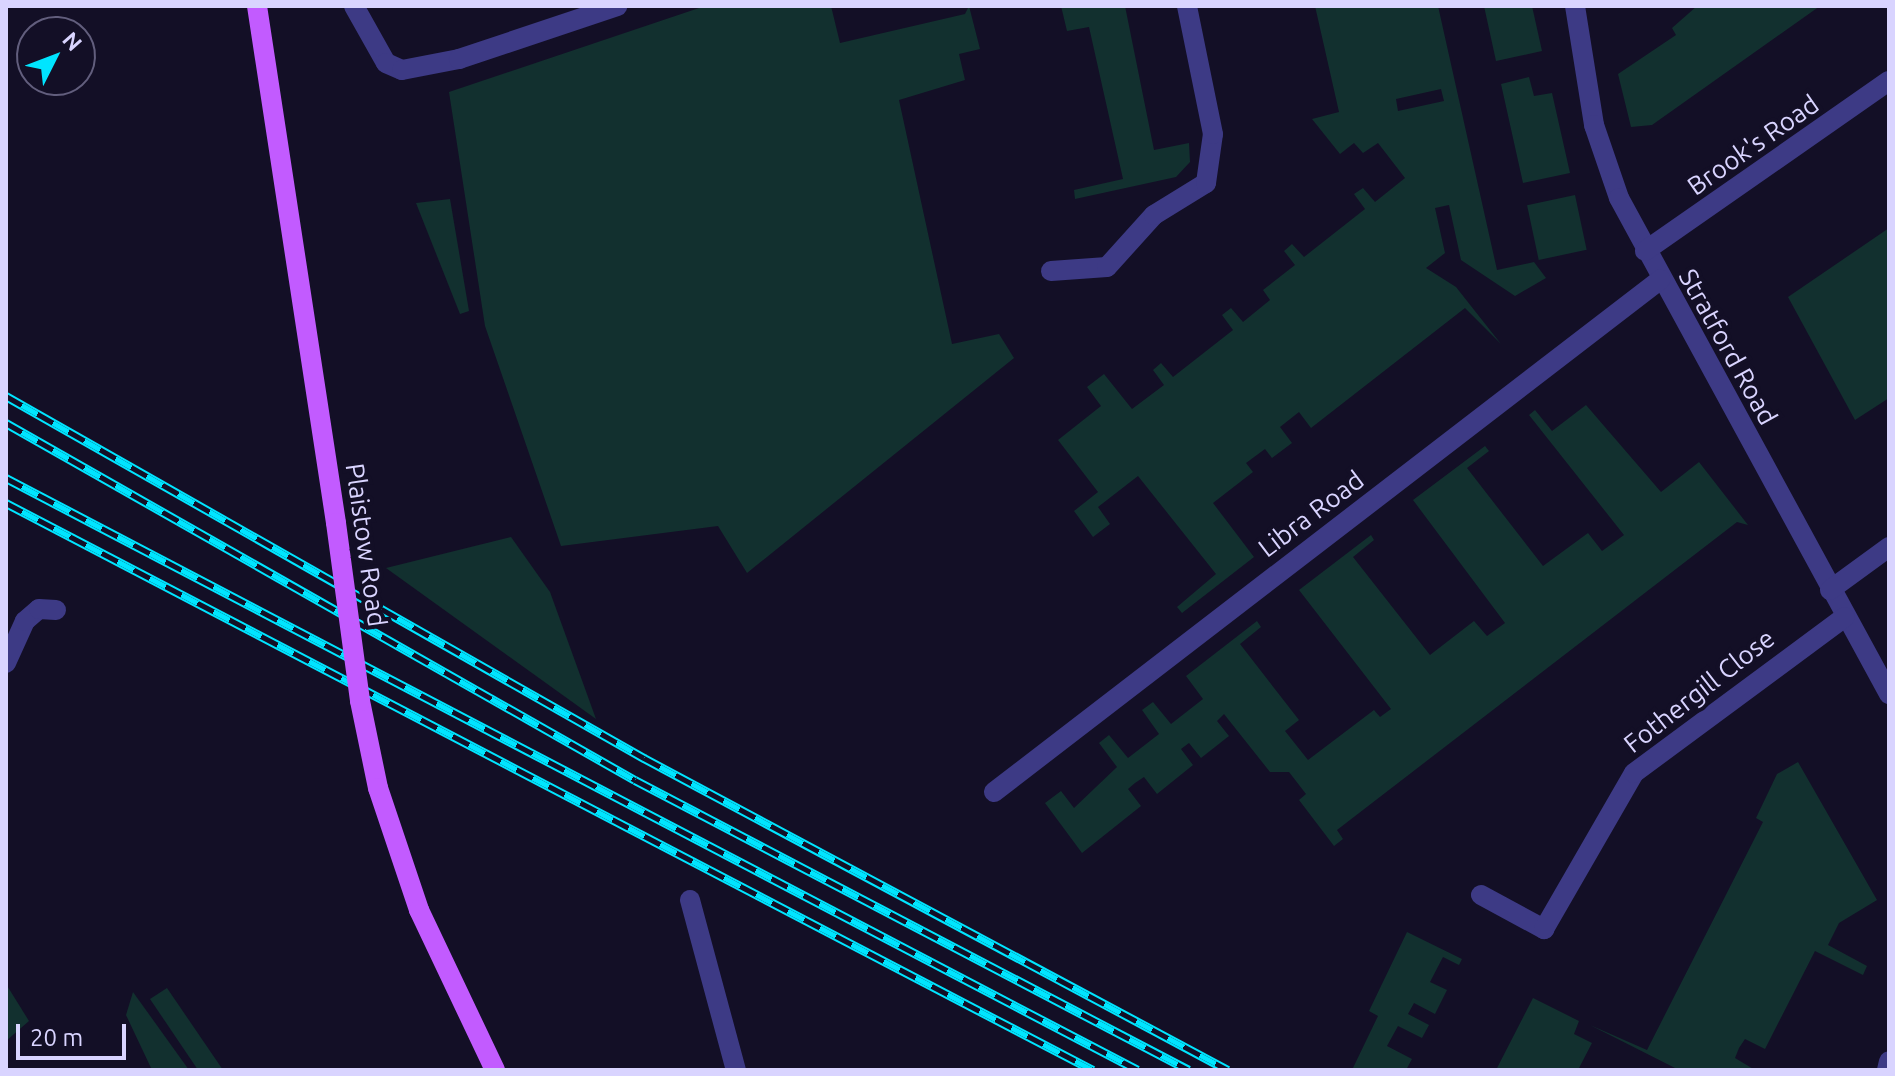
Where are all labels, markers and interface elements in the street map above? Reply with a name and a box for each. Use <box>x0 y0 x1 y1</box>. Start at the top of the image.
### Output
north arrow <box>16 16 96 96</box>
text: N <box>58 26 87 55</box>
street label: Brook's Road <box>1681 88 1825 202</box>
street label: Stratford Road <box>1672 264 1784 430</box>
street label: Plaistow Road <box>339 461 393 629</box>
street label: Libra Road <box>1252 464 1370 564</box>
street label: Fothergill Close <box>1617 623 1781 759</box>
scale bar <box>20 1008 130 1058</box>
text: 20 m <box>30 1024 83 1051</box>

